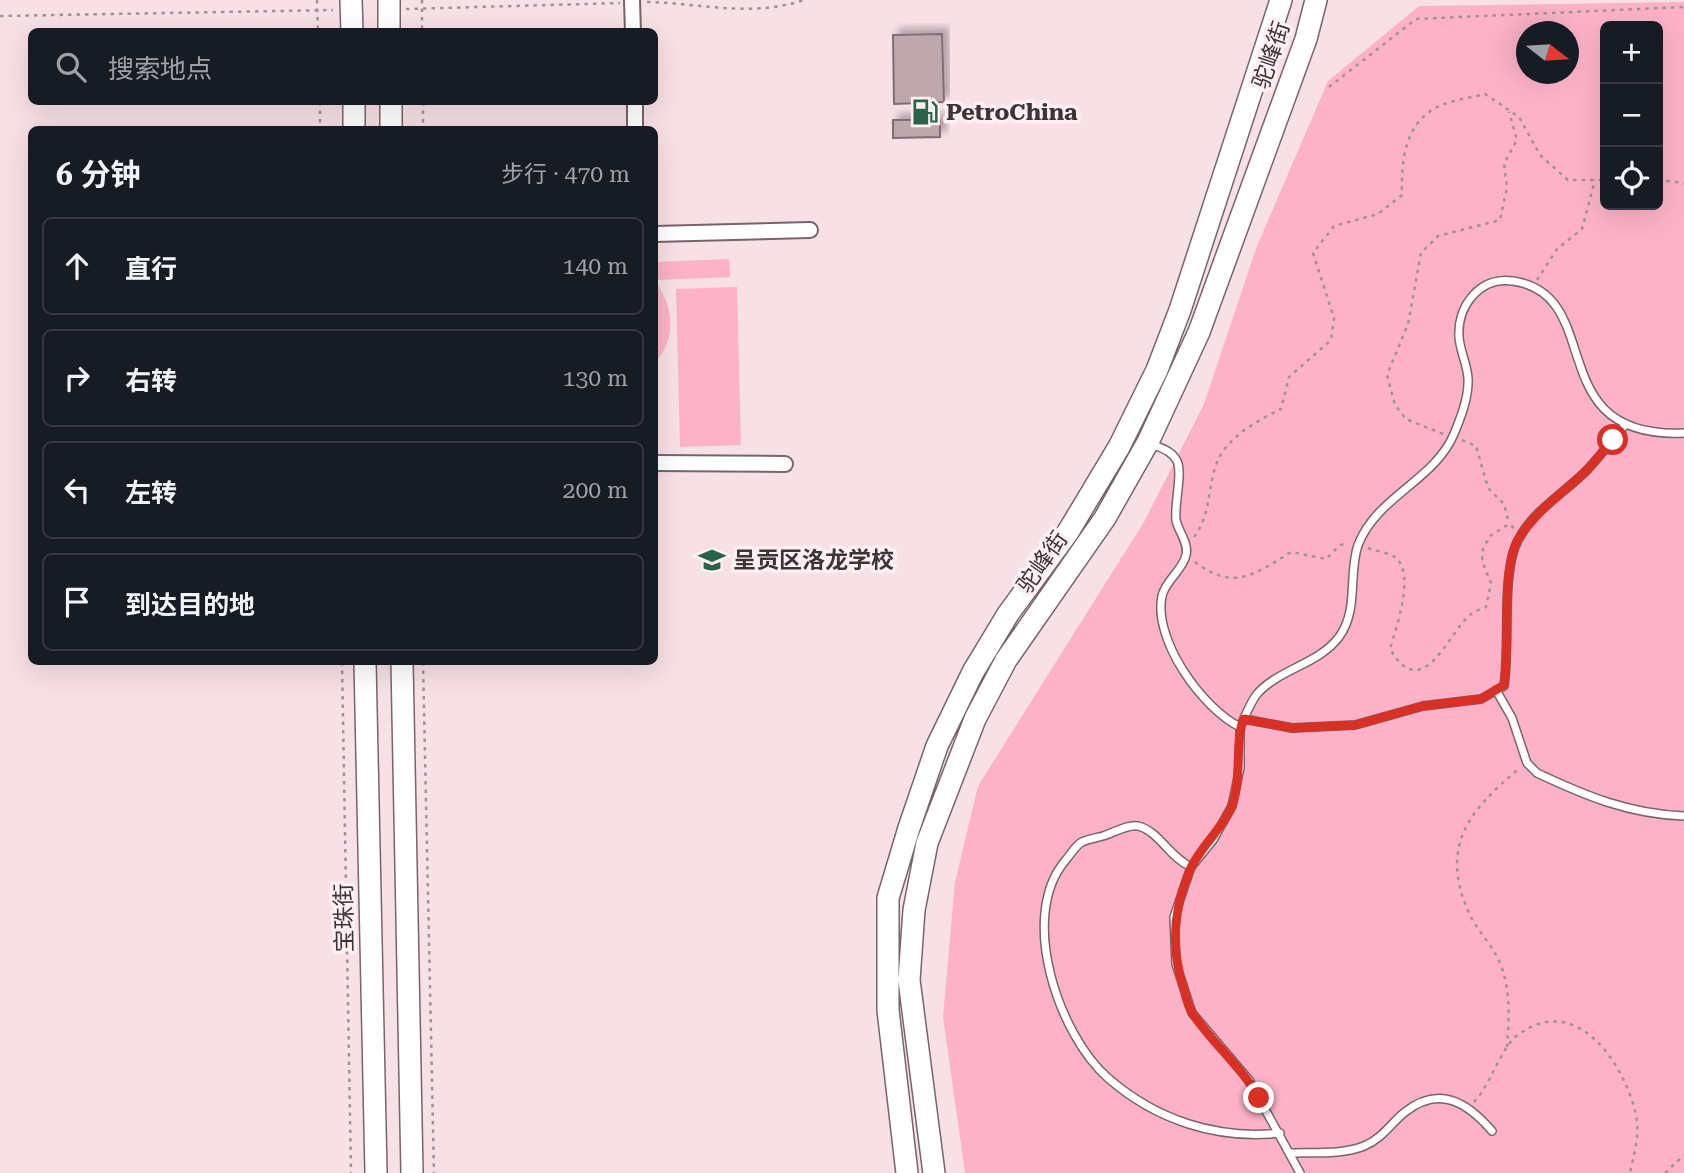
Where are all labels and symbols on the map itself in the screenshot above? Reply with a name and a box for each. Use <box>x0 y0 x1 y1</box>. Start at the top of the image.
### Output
street label: 驼峰街 <box>1247 18 1295 92</box>
north arrow <box>1516 21 1579 84</box>
fuel station icon: PetroChina <box>910 97 940 127</box>
place label: PetroChina <box>946 99 1078 126</box>
route start <box>1597 424 1628 455</box>
street label: 驼峰街 <box>1012 526 1073 598</box>
school or university icon: 呈贡区洛龙学校 <box>697 545 727 575</box>
place label: 呈贡区洛龙学校 <box>733 547 894 574</box>
street label: 宝珠街 <box>330 883 359 953</box>
route end <box>1243 1082 1274 1113</box>

